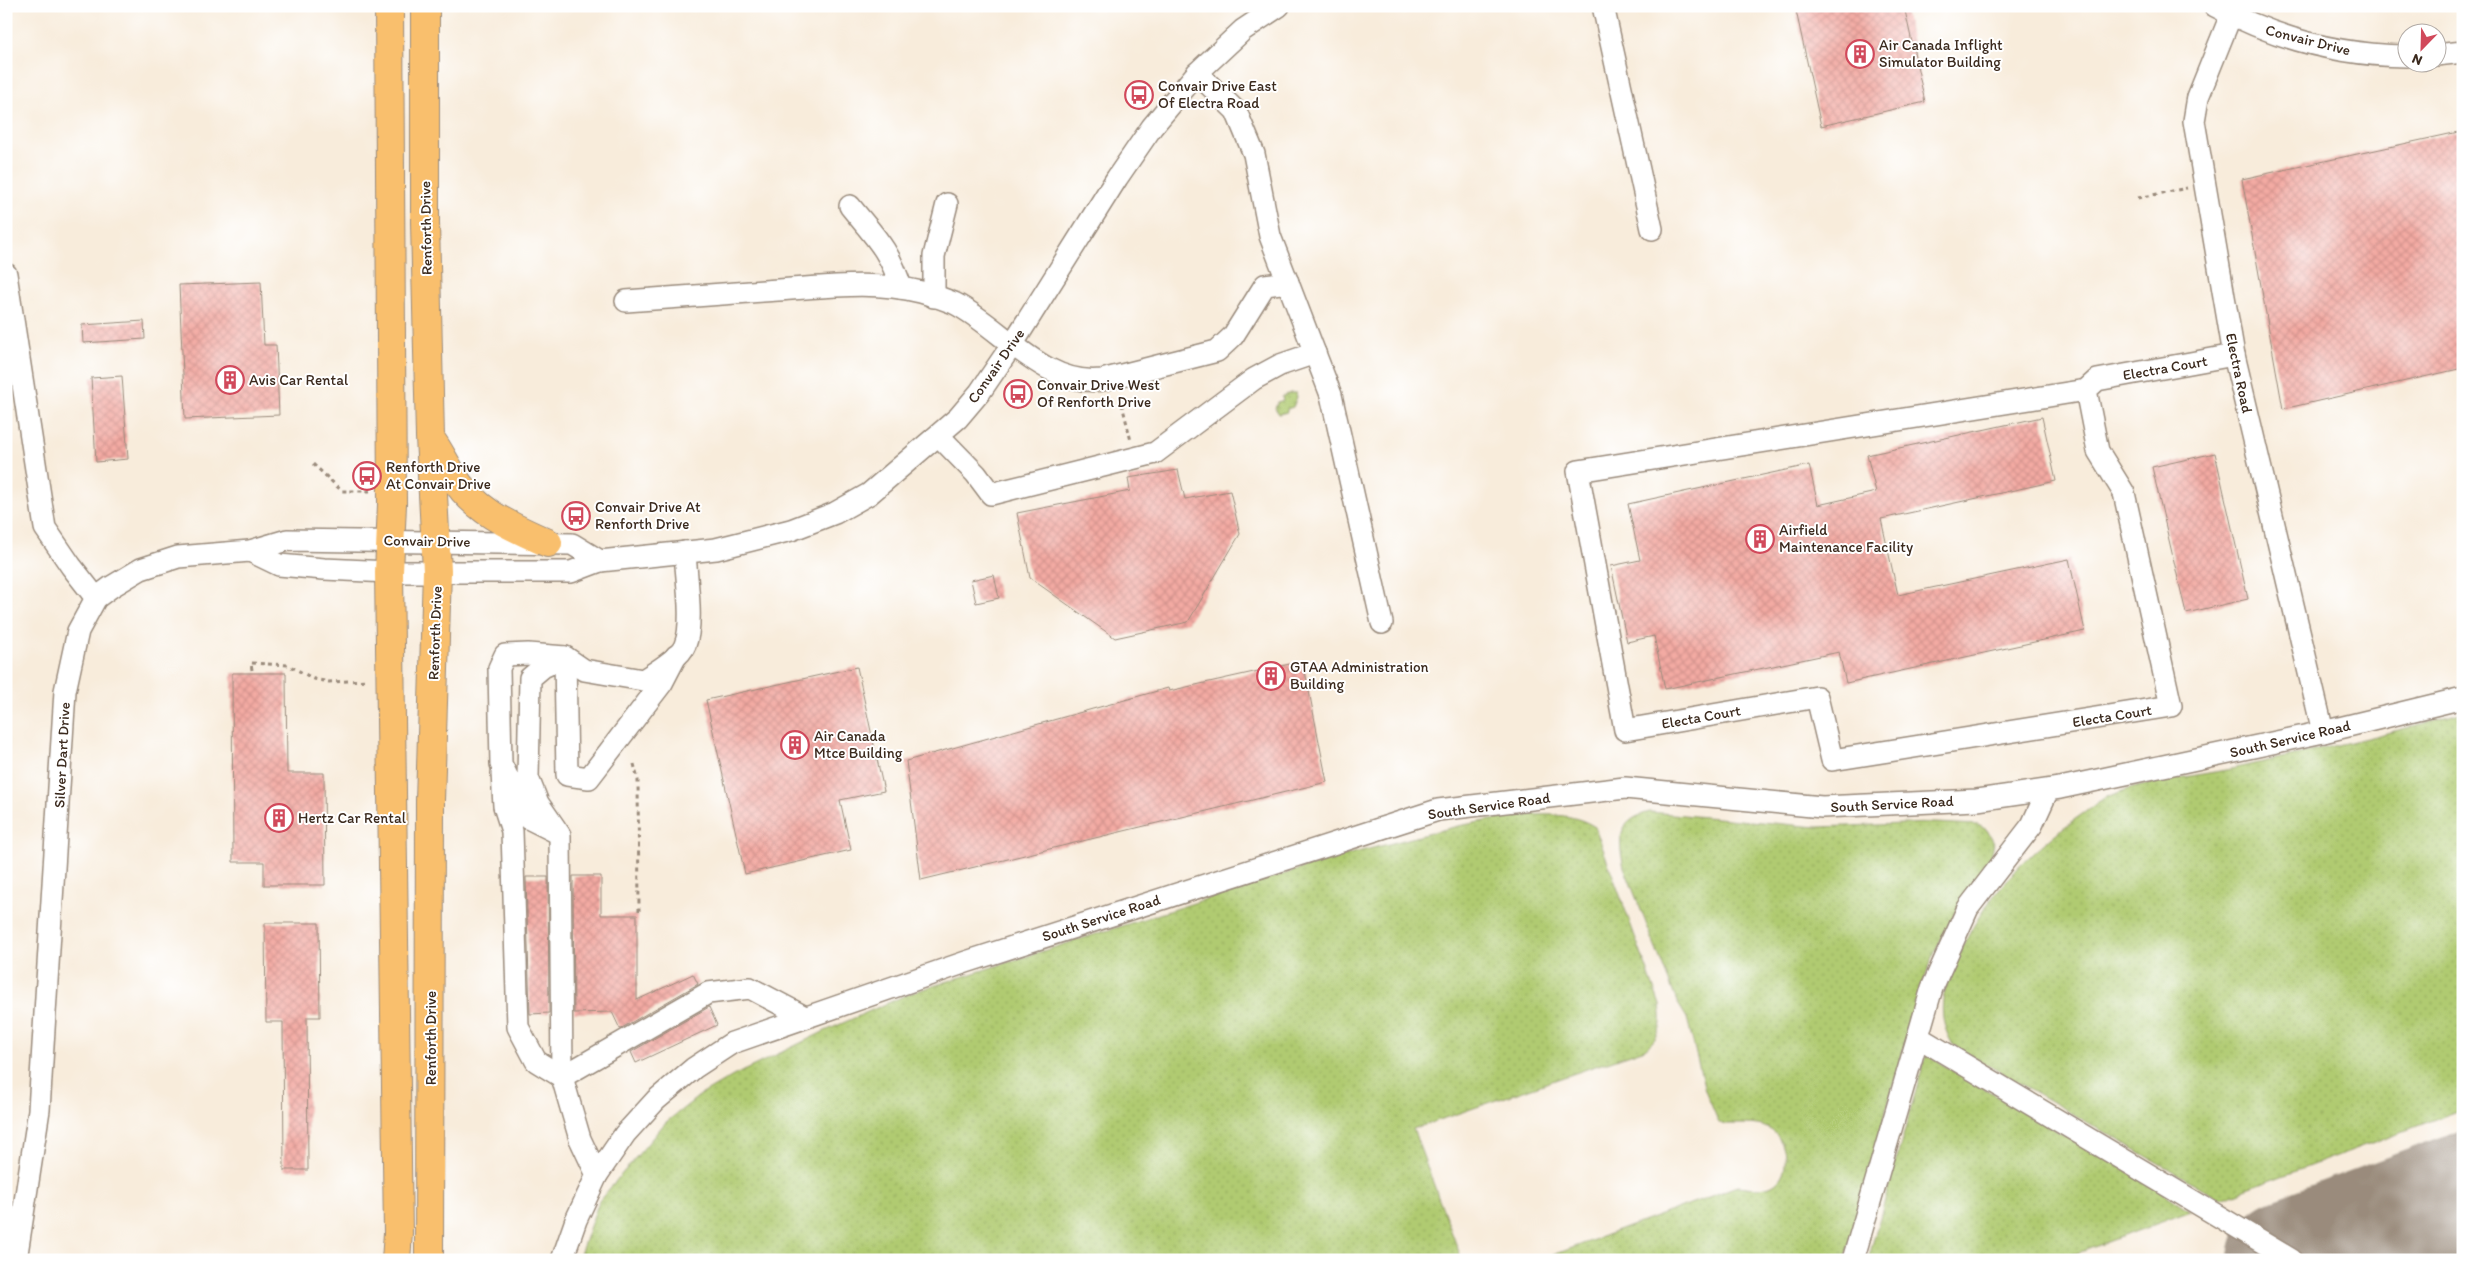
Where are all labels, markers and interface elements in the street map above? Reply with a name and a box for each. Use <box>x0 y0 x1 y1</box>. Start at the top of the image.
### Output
street label: Convair Drive <box>2264 21 2352 59</box>
north arrow <box>2396 22 2446 72</box>
place label: Air Canada Inflight Simulator Building <box>1879 36 2003 71</box>
building icon: Air Canada Inflight Simulator Building <box>1845 39 1875 69</box>
text: N <box>2409 50 2425 69</box>
place label: Convair Drive East Of Electra Road <box>1158 77 1277 112</box>
bus stop icon: Convair Drive East Of Electra Road <box>1124 80 1154 110</box>
street label: Renforth Drive <box>416 181 436 275</box>
street label: Convair Drive <box>964 325 1028 407</box>
street label: Electra Road <box>2222 331 2256 415</box>
street label: Electra Court <box>2121 352 2209 384</box>
building icon: Avis Car Rental <box>215 365 245 395</box>
place label: Avis Car Rental <box>249 371 349 389</box>
place label: Convair Drive West Of Renforth Drive <box>1037 376 1160 411</box>
bus stop icon: Convair Drive West Of Renforth Drive <box>1003 379 1033 409</box>
place label: Renforth Drive At Convair Drive <box>386 458 491 493</box>
bus stop icon: Renforth Drive At Convair Drive <box>352 461 382 491</box>
place label: Convair Drive At Renforth Drive <box>595 498 701 533</box>
bus stop icon: Convair Drive At Renforth Drive <box>561 501 591 531</box>
place label: Airfield Maintenance Facility <box>1779 521 1913 556</box>
building icon: Airfield Maintenance Facility <box>1745 524 1775 554</box>
street label: Convair Drive <box>383 531 471 551</box>
street label: Renforth Drive <box>424 586 446 680</box>
place label: GTAA Administration Building <box>1290 658 1429 693</box>
building icon: GTAA Administration Building <box>1256 661 1286 691</box>
street label: Electa Court <box>1660 701 1742 733</box>
street label: Electa Court <box>2071 701 2153 731</box>
street label: Silver Dart Drive <box>50 702 74 808</box>
street label: South Service Road <box>2228 716 2352 762</box>
place label: Air Canada Mtce Building <box>814 727 903 762</box>
building icon: Air Canada Mtce Building <box>780 730 810 760</box>
street label: South Service Road <box>1427 789 1551 823</box>
street label: South Service Road <box>1830 792 1954 816</box>
building icon: Hertz Car Rental <box>264 803 294 833</box>
place label: Hertz Car Rental <box>298 809 407 827</box>
street label: South Service Road <box>1040 890 1162 946</box>
street label: Renforth Drive <box>422 991 440 1085</box>

